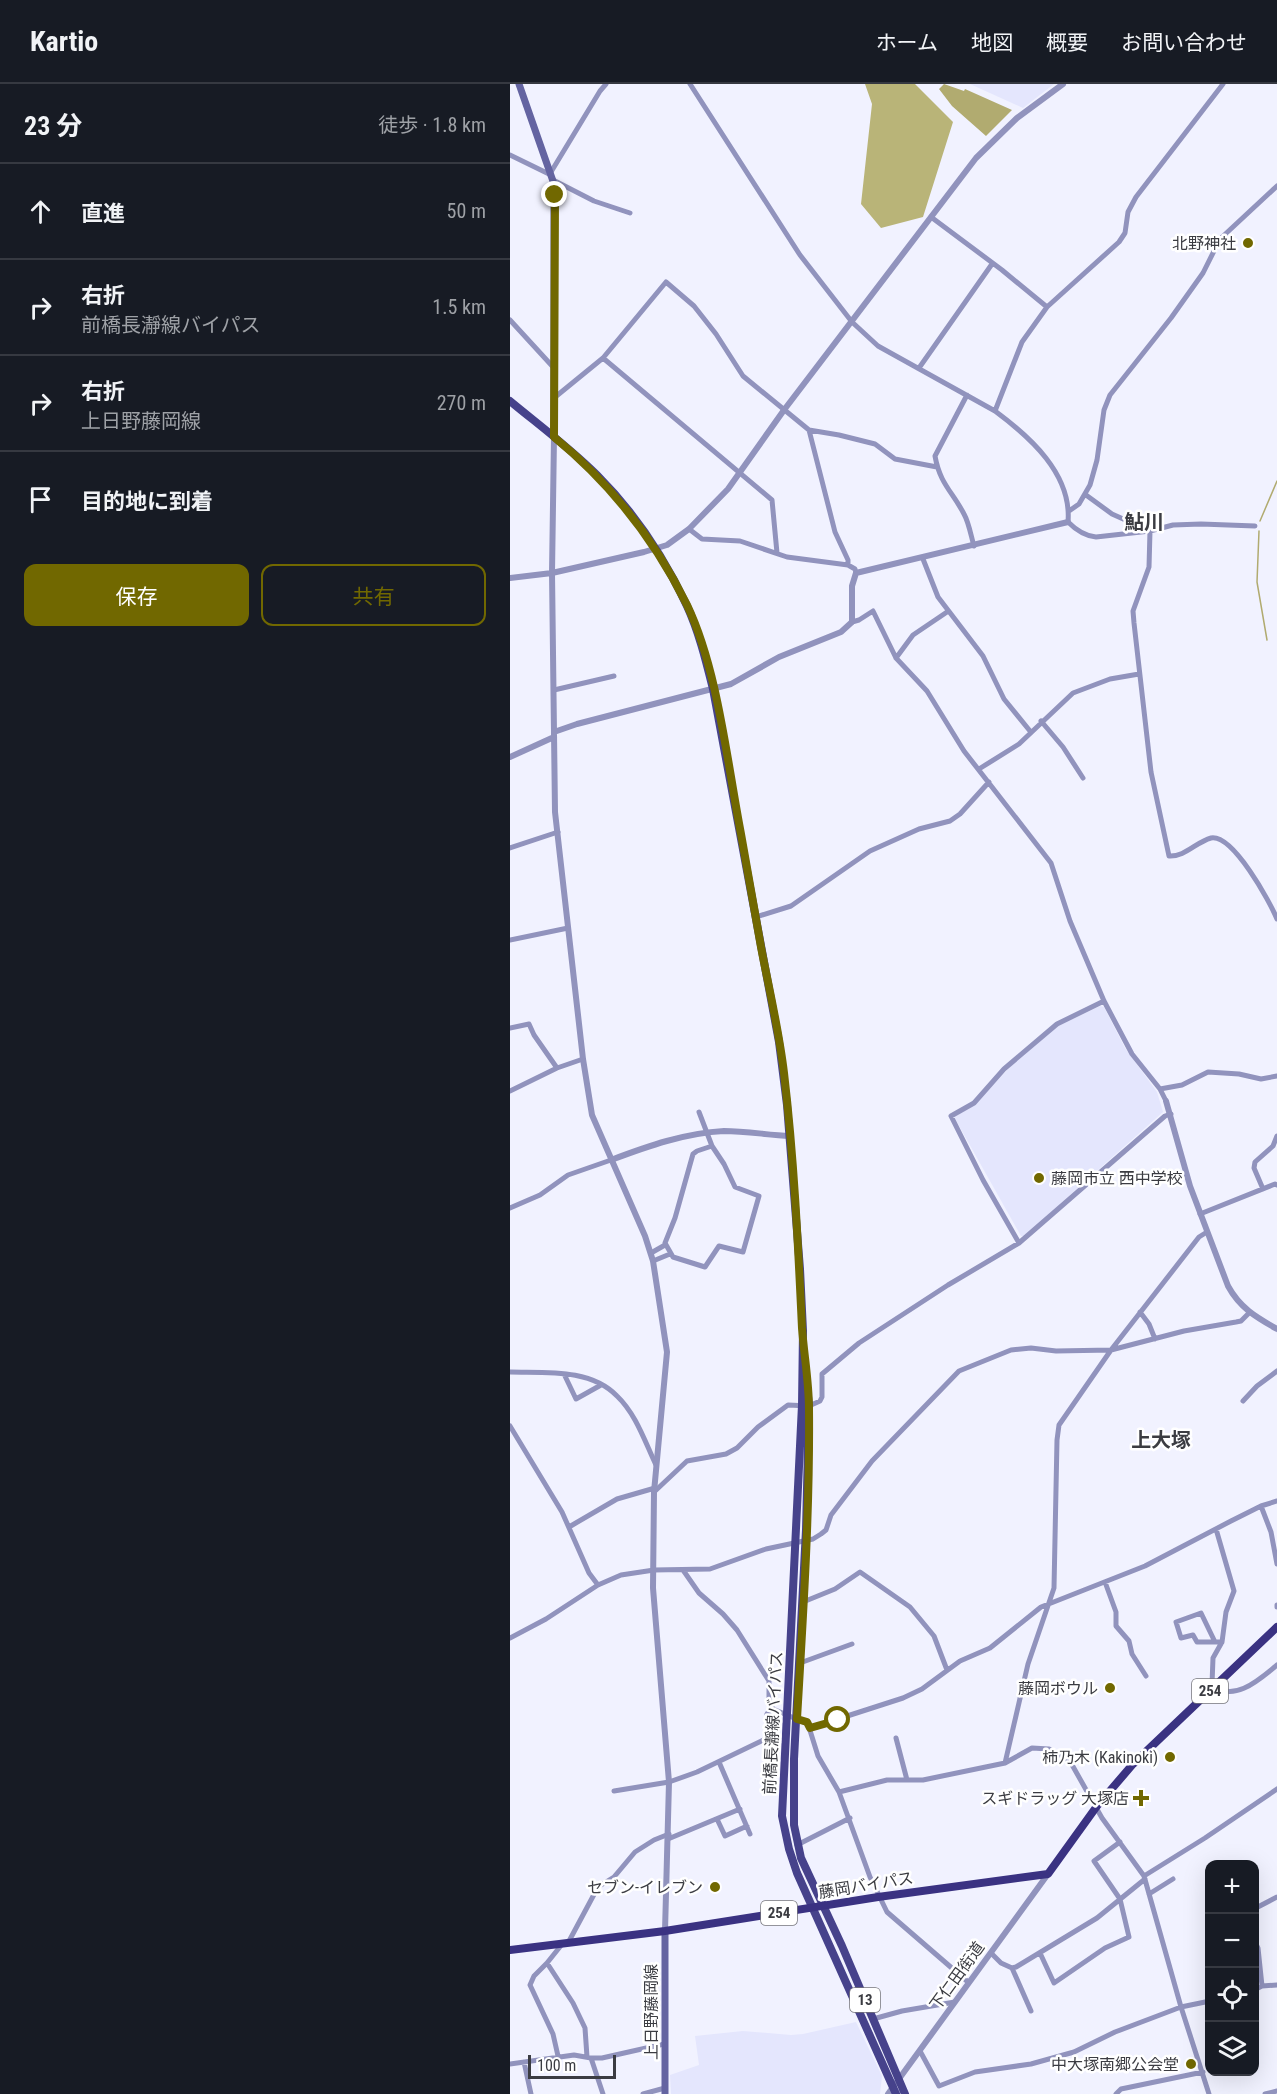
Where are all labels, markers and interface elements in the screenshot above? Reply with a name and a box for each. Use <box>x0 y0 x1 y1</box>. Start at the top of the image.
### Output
text: Kartio <box>30 25 98 58</box>
text: ホーム <box>876 31 938 55</box>
text: 地図 <box>971 31 1013 55</box>
text: 概要 <box>1046 31 1088 55</box>
text: お問い合わせ <box>1121 31 1247 55</box>
text: 23 分 <box>24 111 82 141</box>
text: 徒歩 · 1.8 km <box>378 113 486 137</box>
route end <box>541 181 567 207</box>
icon: ahead <box>24 195 57 228</box>
text: 50 m <box>447 199 486 223</box>
text: 直進 <box>81 201 125 226</box>
place label: 北野神社 <box>1172 234 1236 253</box>
marker: 北野神社 <box>1241 236 1255 250</box>
text: 右折 <box>81 283 125 308</box>
icon: right <box>24 291 57 324</box>
text: 1.5 km <box>432 295 486 319</box>
text: 前橋長瀞線バイパス <box>81 313 261 337</box>
text: 右折 <box>81 379 125 404</box>
icon: right <box>24 387 57 420</box>
text: 270 m <box>437 391 486 415</box>
text: 上日野藤岡線 <box>81 409 201 433</box>
icon: arrive <box>24 483 57 516</box>
text: 目的地に到着 <box>81 489 213 514</box>
district label: 鮎川 <box>1124 510 1164 534</box>
button: 保存 <box>24 564 249 626</box>
button: 共有 <box>261 564 486 626</box>
place label: 藤岡市立 西中学校 <box>1051 1169 1183 1188</box>
marker: 藤岡市立 西中学校 <box>1032 1171 1046 1185</box>
district label: 上大塚 <box>1131 1428 1191 1452</box>
street label: 前橋長瀞線バイパス <box>760 1651 786 1795</box>
place label: 藤岡ボウル <box>1018 1679 1098 1698</box>
road number: 254 <box>1192 1679 1228 1703</box>
marker: 藤岡ボウル <box>1103 1681 1117 1695</box>
route start <box>824 1706 850 1732</box>
place label: 柿乃木 (Kakinoki) <box>1042 1748 1158 1767</box>
marker: 柿乃木 (Kakinoki) <box>1163 1750 1177 1764</box>
place label: スギドラッグ 大塚店 <box>981 1789 1129 1808</box>
marker: スギドラッグ 大塚店 <box>1134 1791 1148 1805</box>
map controls <box>1205 1860 1259 2076</box>
button: + <box>1205 1860 1259 1914</box>
street label: 藤岡バイパス <box>817 1868 915 1902</box>
place label: セブン-イレブン <box>587 1878 703 1897</box>
marker: セブン-イレブン <box>708 1880 722 1894</box>
road number: 254 <box>761 1901 797 1925</box>
button: − <box>1205 1914 1259 1968</box>
street label: 下仁田街道 <box>926 1938 988 2014</box>
street label: 上日野藤岡線 <box>642 1964 661 2060</box>
button: locate <box>1205 1968 1259 2022</box>
road number: 13 <box>850 1988 880 2012</box>
button: layers <box>1205 2022 1259 2076</box>
scale bar <box>528 2052 616 2080</box>
place label: 中大塚南郷公会堂 <box>1051 2055 1179 2074</box>
text: 100 m <box>537 2056 576 2075</box>
marker: 中大塚南郷公会堂 <box>1184 2057 1198 2071</box>

